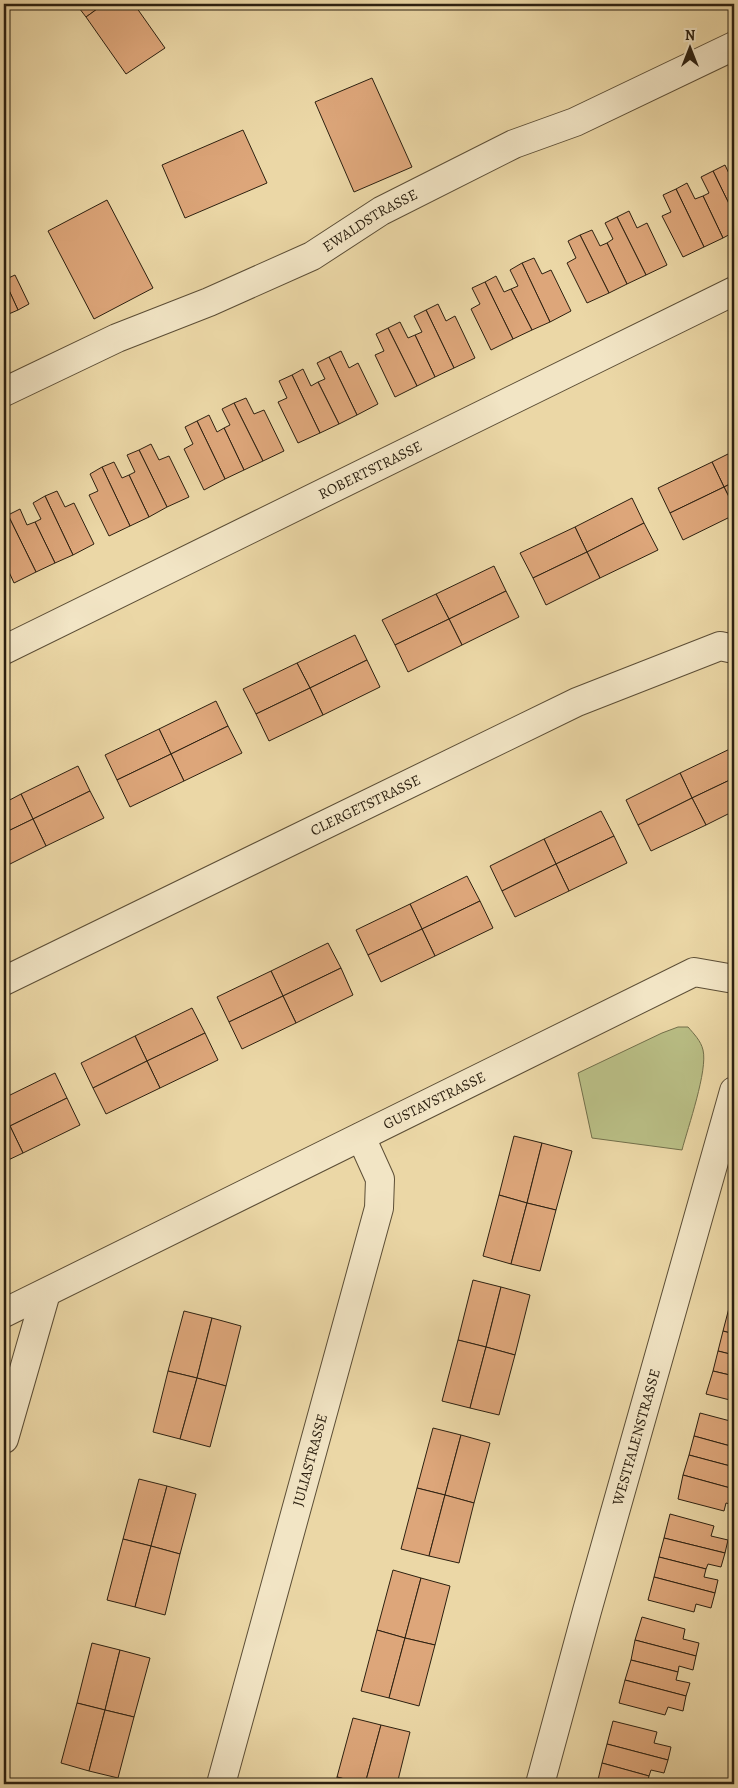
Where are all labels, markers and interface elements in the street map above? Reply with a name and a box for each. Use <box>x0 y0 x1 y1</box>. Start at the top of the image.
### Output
north arrow <box>666 22 716 72</box>
text: N <box>685 26 695 45</box>
street label: EWALDSTRASSE <box>319 184 421 257</box>
street label: ROBERTSTRASSE <box>315 436 425 504</box>
street label: CLERGETSTRASSE <box>307 770 424 840</box>
street label: GUSTAVSTRASSE <box>380 1067 489 1134</box>
street label: WESTFALENSTRASSE <box>607 1366 665 1509</box>
street label: JULIASTRASSE <box>288 1411 332 1509</box>

